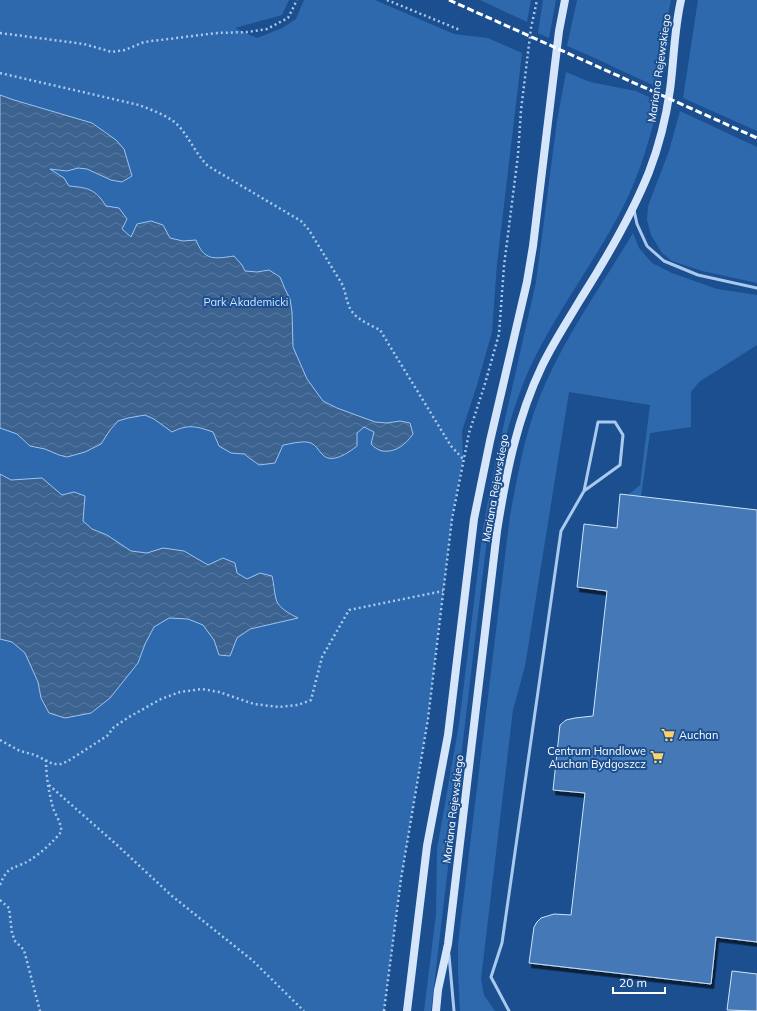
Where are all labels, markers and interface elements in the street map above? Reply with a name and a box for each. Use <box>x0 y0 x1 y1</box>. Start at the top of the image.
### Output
street label: Mariana Rejewskiego <box>644 13 674 123</box>
park label: Park Akademicki <box>204 295 288 309</box>
street label: Mariana Rejewskiego <box>479 433 511 543</box>
supermarket icon: Auchan <box>660 727 676 743</box>
place label: Auchan <box>679 728 718 742</box>
place label: Centrum Handlowe Auchan Bydgoszcz <box>547 744 646 771</box>
supermarket icon: Centrum Handlowe Auchan Bydgoszcz <box>649 749 665 765</box>
street label: Mariana Rejewskiego <box>439 754 467 864</box>
scale bar <box>613 969 665 995</box>
text: 20 m <box>619 975 647 990</box>

